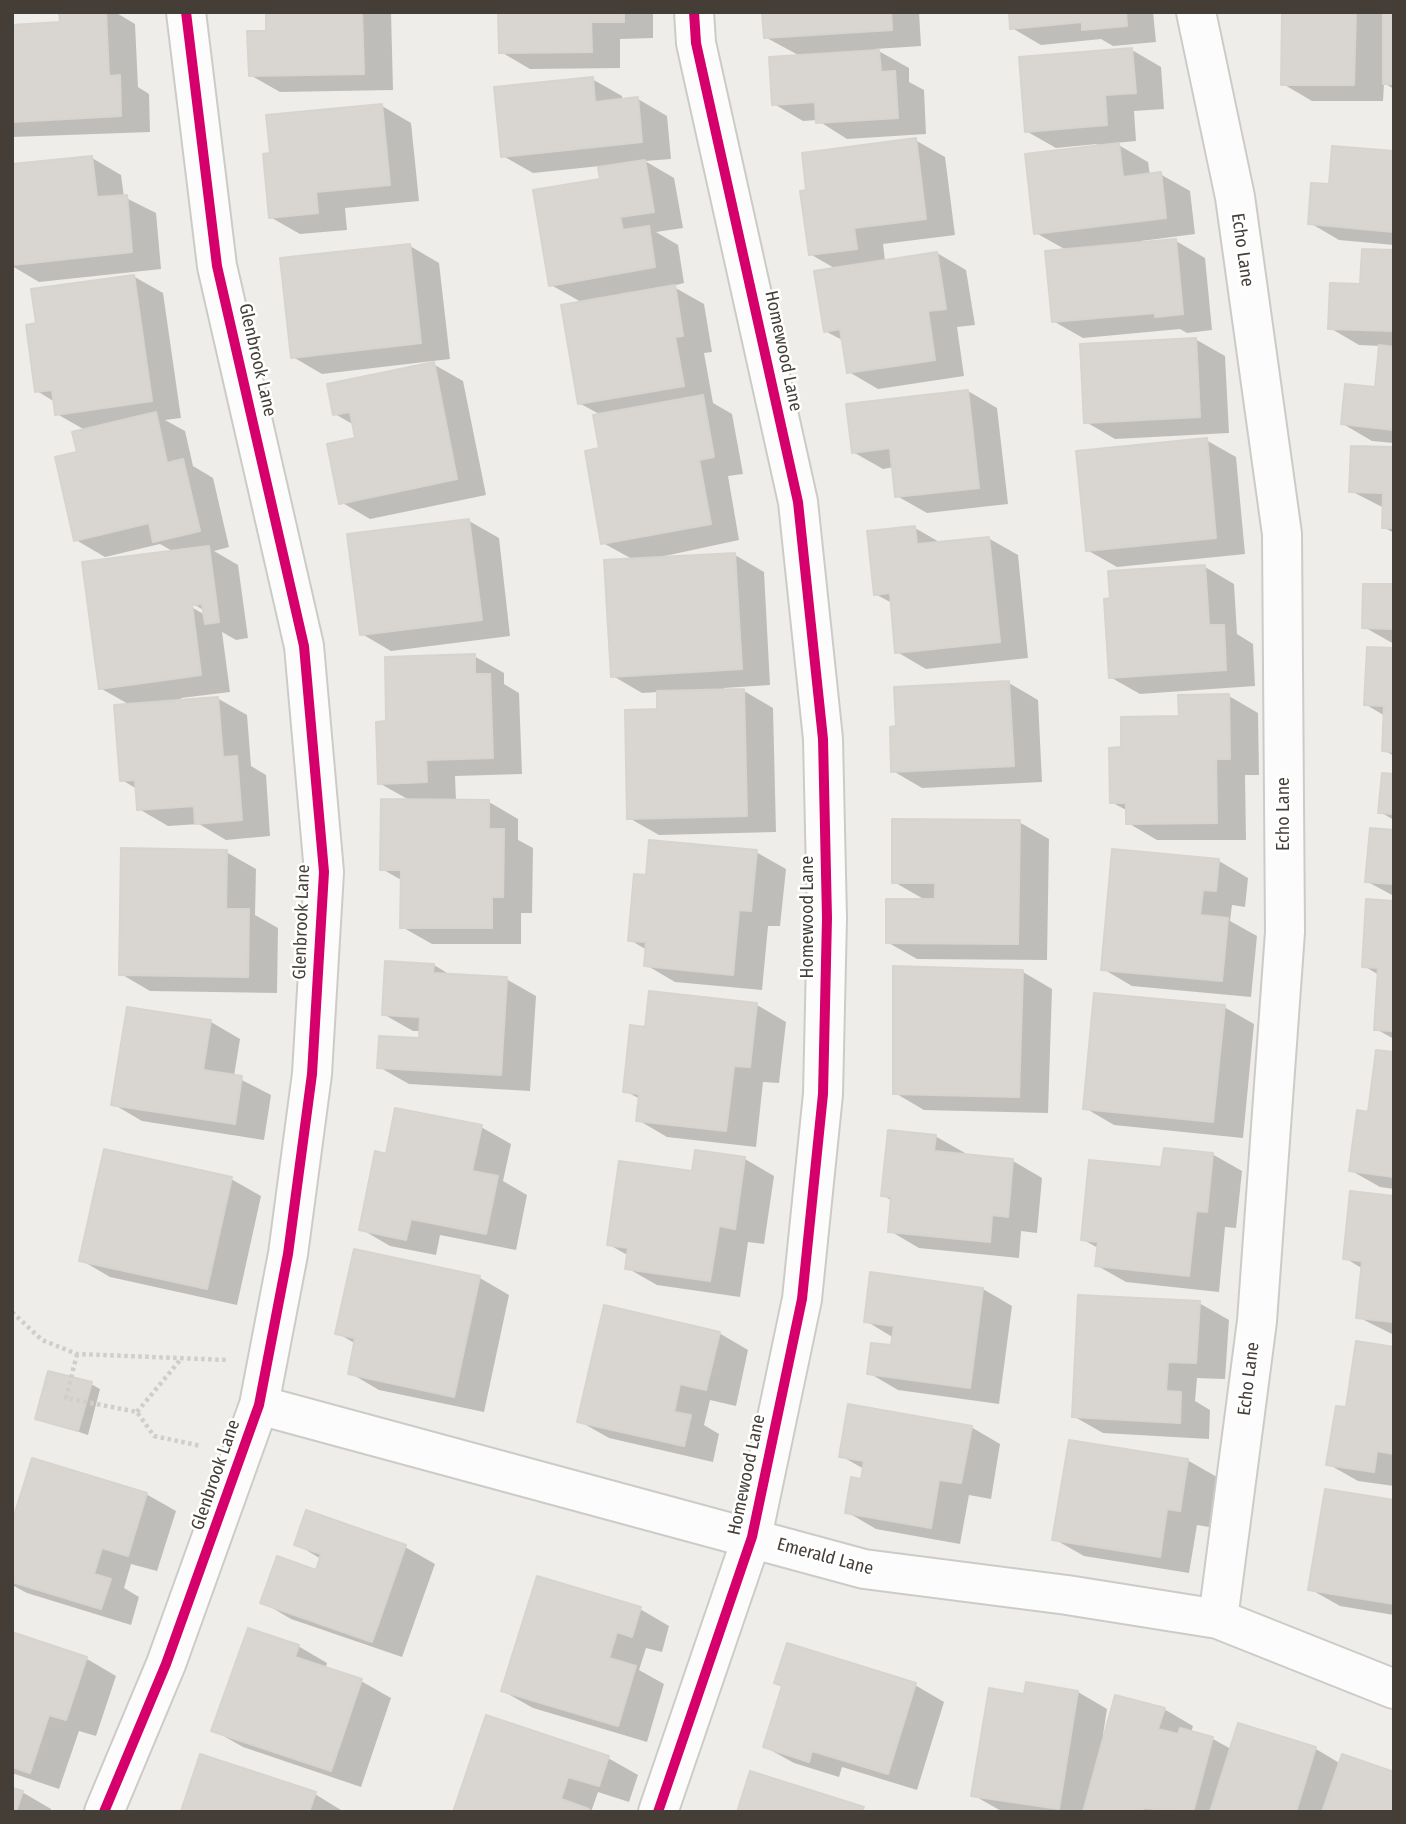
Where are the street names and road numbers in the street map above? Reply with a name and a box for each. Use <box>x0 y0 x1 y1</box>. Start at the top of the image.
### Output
street label: Echo Lane <box>1226 212 1258 288</box>
street label: Homewood Lane <box>760 289 806 413</box>
street label: Glenbrook Lane <box>234 301 280 419</box>
street label: Echo Lane <box>1273 777 1295 851</box>
street label: Homewood Lane <box>797 856 819 978</box>
street label: Glenbrook Lane <box>289 864 315 980</box>
street label: Echo Lane <box>1234 1341 1264 1417</box>
street label: Homewood Lane <box>724 1413 770 1537</box>
street label: Glenbrook Lane <box>187 1417 245 1533</box>
street label: Emerald Lane <box>774 1534 876 1580</box>

